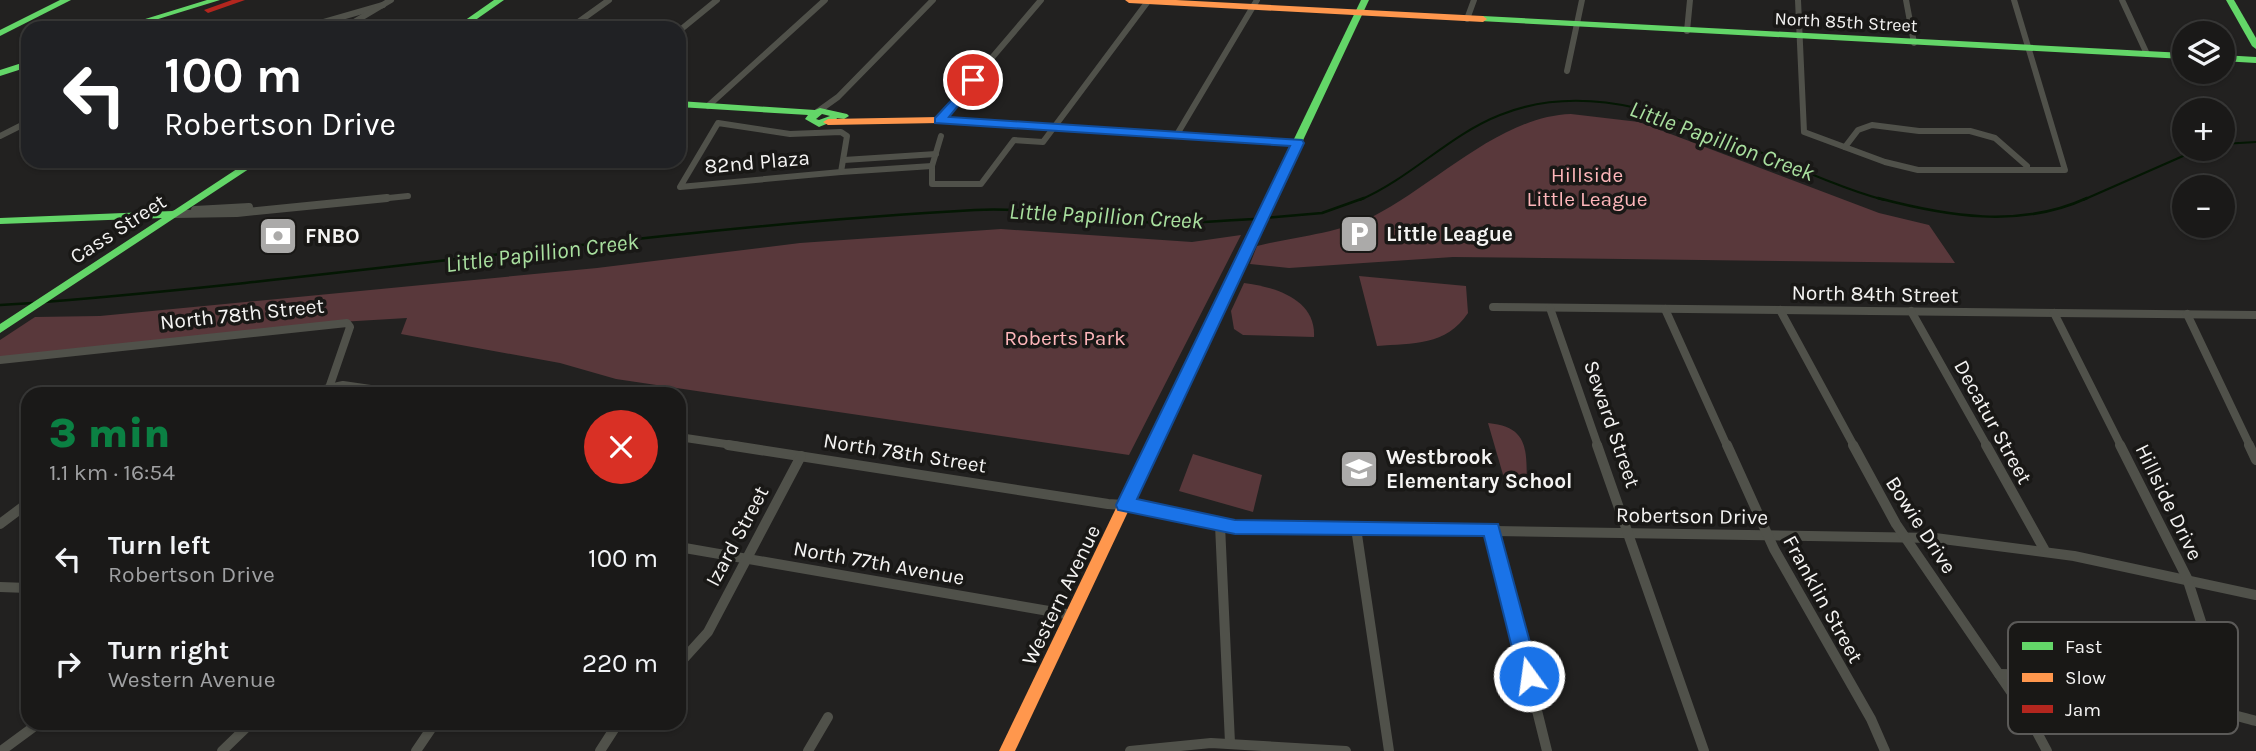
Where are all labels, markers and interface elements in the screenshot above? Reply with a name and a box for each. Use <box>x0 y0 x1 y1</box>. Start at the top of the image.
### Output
street label: North 85th Street <box>1774 7 1918 37</box>
map controls <box>2172 21 2235 238</box>
button: layers <box>2172 21 2235 84</box>
text: 100 m <box>164 47 302 104</box>
icon: left <box>49 49 140 140</box>
pin <box>943 50 1003 110</box>
icon: arrive <box>954 61 992 99</box>
water label: Little Papillion Creek <box>1626 95 1818 187</box>
button: + <box>2172 98 2235 161</box>
text: Robertson Drive <box>164 106 396 143</box>
street label: 82nd Plaza <box>703 145 811 179</box>
park label: Hillside Little League <box>1526 163 1648 211</box>
button: − <box>2172 175 2235 238</box>
street label: Cass Street <box>66 189 170 269</box>
water label: Little Papillion Creek <box>1008 197 1204 235</box>
parking icon: Little League <box>1338 213 1380 255</box>
bank icon: FNBO <box>257 215 299 257</box>
place label: Little League <box>1386 222 1513 246</box>
place label: FNBO <box>305 224 359 248</box>
water label: Little Papillion Creek <box>444 228 640 278</box>
street label: North 84th Street <box>1791 281 1959 307</box>
street label: North 78th Street <box>159 293 325 335</box>
park label: Roberts Park <box>1004 326 1126 350</box>
street label: Decatur Street <box>1949 356 2037 488</box>
street label: Seward Street <box>1579 357 1645 491</box>
text: 3 min <box>49 408 170 458</box>
button: close <box>584 410 658 484</box>
street label: North 78th Street <box>822 428 988 478</box>
street label: Hillside Drive <box>2130 440 2208 564</box>
place label: Westbrook Elementary School <box>1386 445 1572 493</box>
school or university icon: Westbrook Elementary School <box>1338 448 1380 490</box>
text: 1.1 km · 16:54 <box>49 459 175 486</box>
street label: Bowie Drive <box>1881 472 1961 578</box>
street label: Izard Street <box>701 482 773 590</box>
street label: Robertson Drive <box>1616 503 1768 529</box>
street label: Western Avenue <box>1017 521 1105 669</box>
text: Turn left <box>108 530 210 561</box>
street label: Franklin Street <box>1778 531 1868 667</box>
street label: North 77th Avenue <box>792 536 966 590</box>
icon: left <box>49 540 87 578</box>
text: 100 m <box>588 543 658 574</box>
text: Robertson Drive <box>108 561 275 588</box>
legend <box>2008 622 2238 734</box>
text: Turn right <box>108 635 229 666</box>
text: Fast <box>2065 636 2102 658</box>
position arrow <box>1492 639 1566 713</box>
icon: right <box>49 645 87 683</box>
text: 220 m <box>582 648 658 679</box>
text: Western Avenue <box>108 666 276 693</box>
text: Slow <box>2065 667 2106 689</box>
text: Jam <box>2065 699 2101 721</box>

